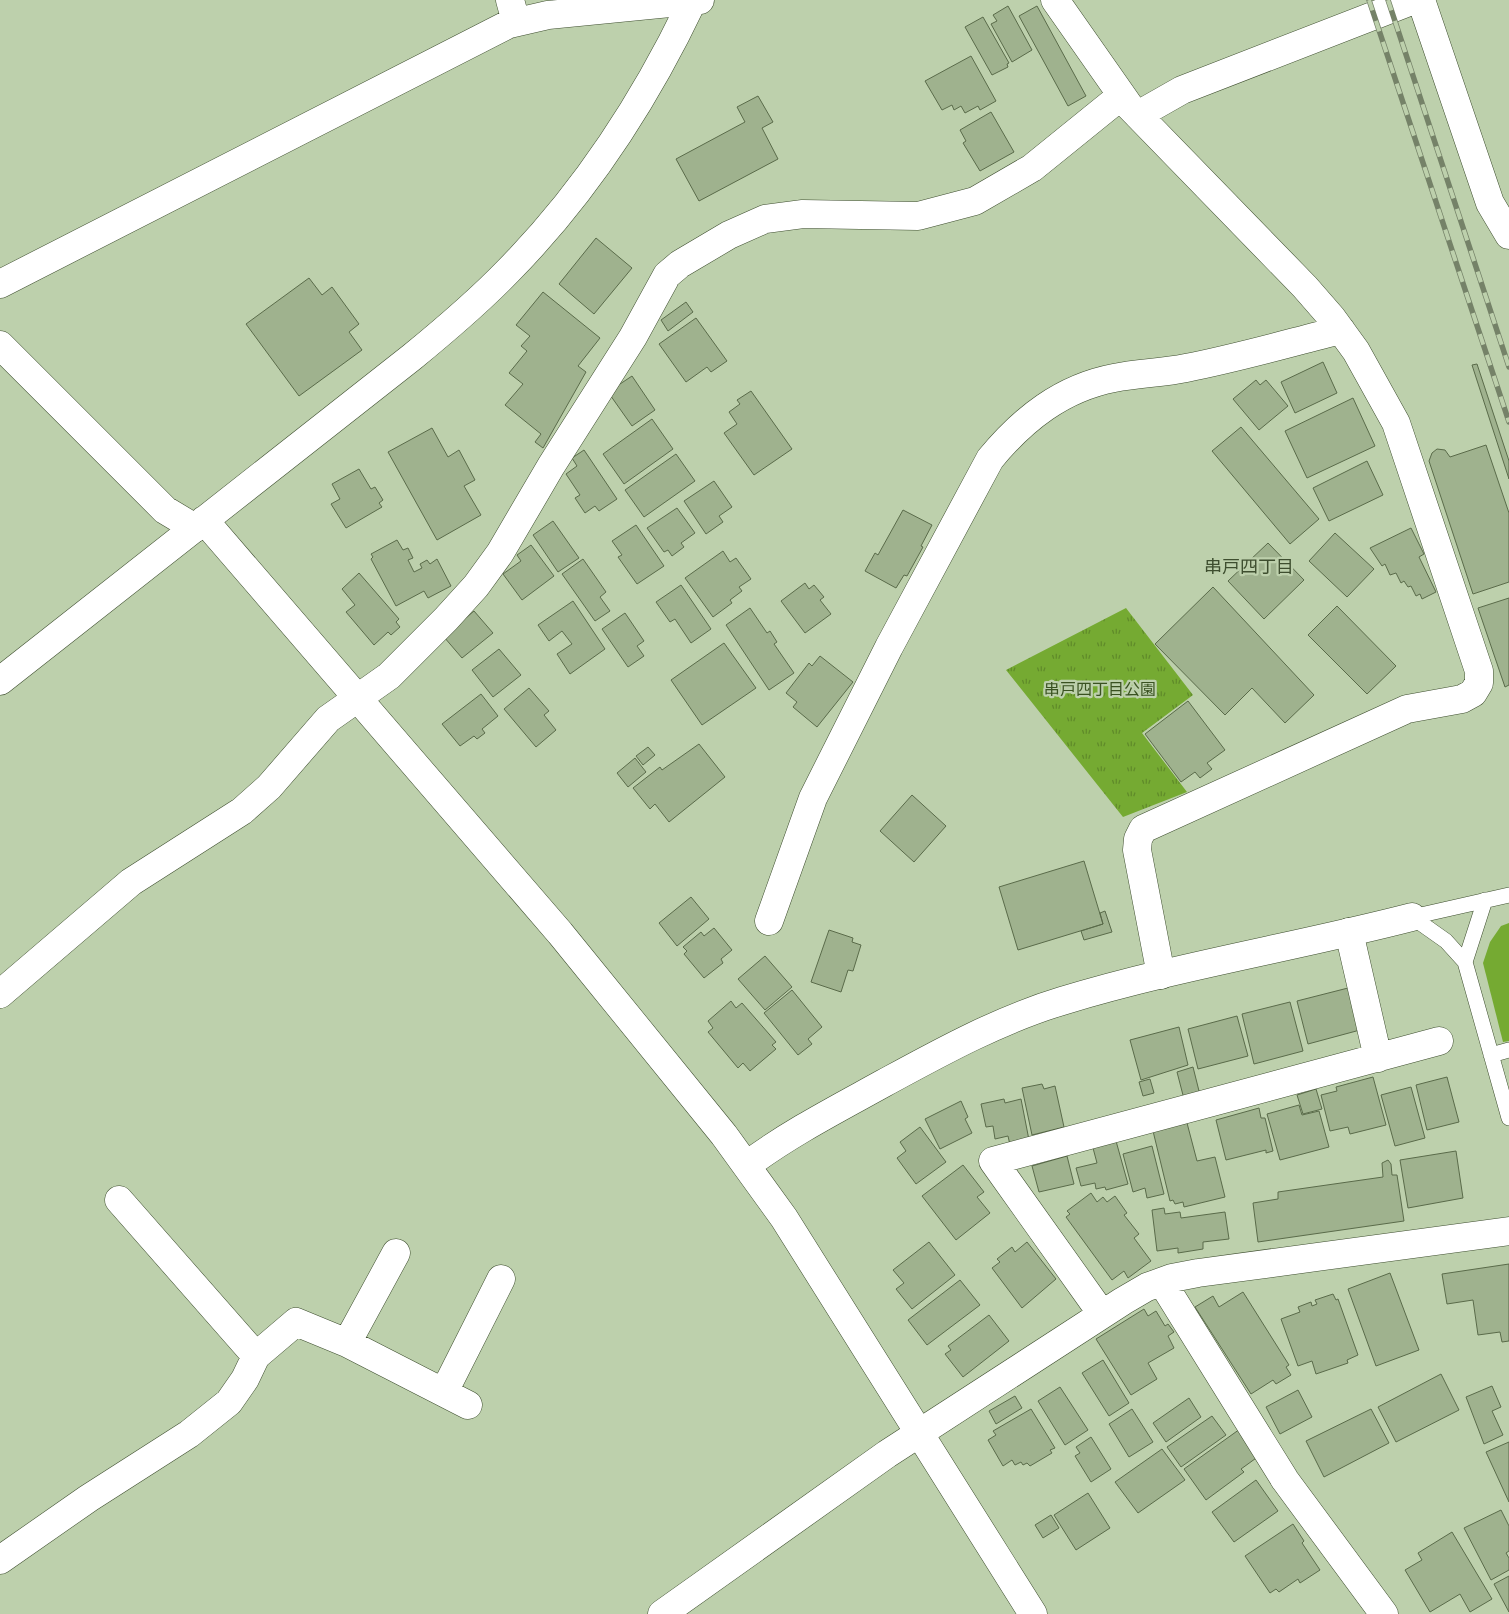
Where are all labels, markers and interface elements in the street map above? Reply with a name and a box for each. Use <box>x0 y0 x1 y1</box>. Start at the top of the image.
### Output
district label: 串戸四丁目 <box>1204 556 1294 577</box>
park label: 串戸四丁目公園 <box>1044 680 1156 699</box>

